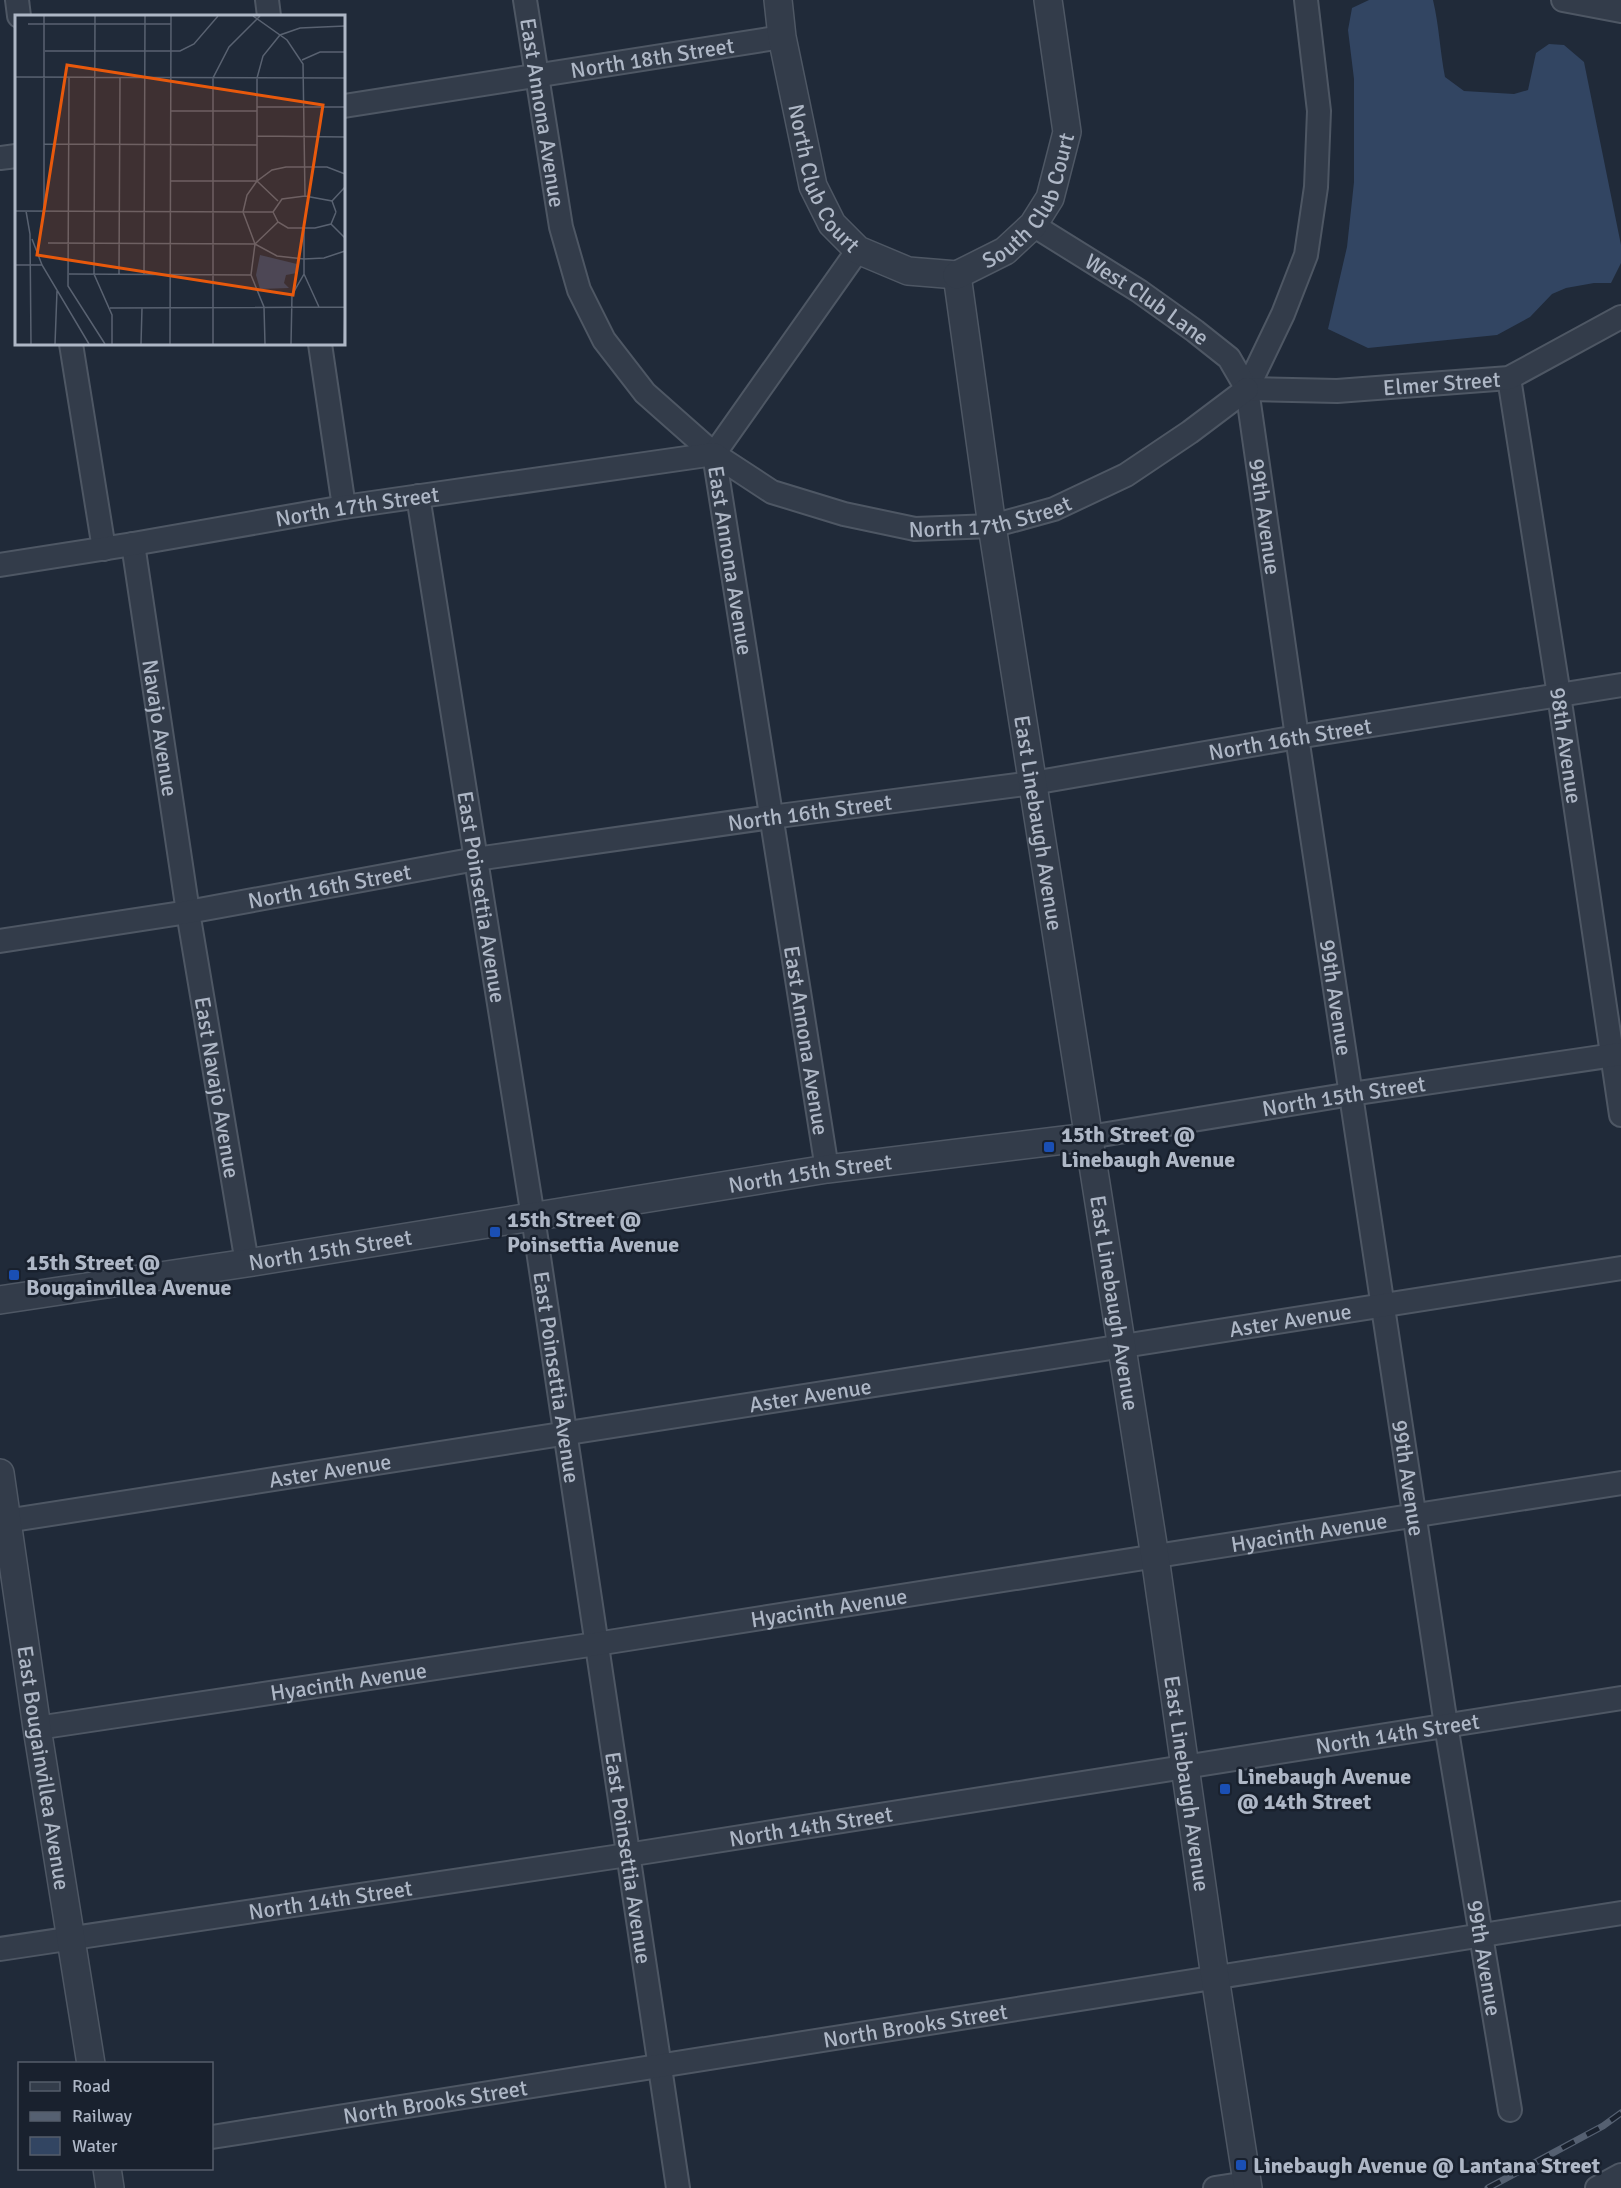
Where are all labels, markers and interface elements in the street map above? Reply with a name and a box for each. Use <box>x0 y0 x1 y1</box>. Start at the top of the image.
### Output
inset map <box>15 15 345 345</box>
street label: East Annona Avenue <box>515 16 571 209</box>
street label: North 18th Street <box>569 31 736 84</box>
street label: North Club Court <box>783 101 866 258</box>
street label: South Club Court <box>977 130 1080 274</box>
street label: West Club Lane <box>1080 247 1215 351</box>
street label: Elmer Street <box>1382 365 1502 401</box>
street label: 99th Avenue <box>1244 457 1287 577</box>
street label: East Annona Avenue <box>703 464 759 657</box>
street label: North 17th Street <box>273 480 441 532</box>
street label: North 17th Street <box>908 489 1076 543</box>
street label: Navajo Avenue <box>137 658 184 798</box>
street label: 98th Avenue <box>1544 685 1588 805</box>
street label: North 16th Street <box>1206 712 1374 766</box>
street label: East Linebaugh Avenue <box>1009 713 1069 933</box>
street label: North 16th Street <box>726 788 894 837</box>
street label: East Poinsettia Avenue <box>452 789 512 1005</box>
street label: North 16th Street <box>246 858 413 914</box>
street label: 99th Avenue <box>1314 937 1358 1057</box>
street label: East Annona Avenue <box>778 944 835 1137</box>
street label: East Navajo Avenue <box>189 995 246 1180</box>
street label: North 15th Street <box>1260 1070 1428 1122</box>
place label: 15th Street @ Linebaugh Avenue <box>1061 1121 1235 1173</box>
marker: 15th Street @ Linebaugh Avenue <box>1042 1140 1056 1154</box>
street label: North 15th Street <box>726 1148 894 1198</box>
street label: East Linebaugh Avenue <box>1084 1193 1145 1413</box>
place label: 15th Street @ Poinsettia Avenue <box>507 1206 679 1258</box>
street label: North 15th Street <box>246 1223 414 1276</box>
marker: 15th Street @ Poinsettia Avenue <box>488 1225 502 1239</box>
place label: 15th Street @ Bougainvillea Avenue <box>26 1249 232 1301</box>
marker: 15th Street @ Bougainvillea Avenue <box>7 1268 21 1282</box>
street label: East Poinsettia Avenue <box>528 1269 586 1485</box>
street label: Aster Avenue <box>1227 1297 1353 1343</box>
street label: Aster Avenue <box>747 1372 873 1418</box>
street label: 99th Avenue <box>1387 1418 1431 1538</box>
street label: Aster Avenue <box>267 1447 393 1493</box>
street label: Hyacinth Avenue <box>1229 1506 1389 1558</box>
street label: Hyacinth Avenue <box>749 1582 909 1633</box>
street label: East Bougainvillea Avenue <box>12 1644 76 1892</box>
street label: Hyacinth Avenue <box>268 1656 429 1706</box>
street label: East Linebaugh Avenue <box>1159 1674 1216 1893</box>
street label: North 14th Street <box>1314 1707 1481 1760</box>
street label: East Poinsettia Avenue <box>600 1750 658 1966</box>
place label: Linebaugh Avenue @ 14th Street <box>1237 1763 1411 1815</box>
marker: Linebaugh Avenue @ 14th Street <box>1218 1782 1232 1796</box>
street label: North 14th Street <box>727 1800 895 1852</box>
street label: North 14th Street <box>247 1874 414 1925</box>
street label: 99th Avenue <box>1462 1898 1508 2018</box>
street label: North Brooks Street <box>821 1997 1009 2053</box>
legend <box>18 2062 213 2170</box>
street label: North Brooks Street <box>341 2074 529 2129</box>
text: Road <box>72 2075 111 2097</box>
text: Railway <box>72 2105 133 2127</box>
text: Water <box>72 2135 118 2157</box>
place label: Linebaugh Avenue @ Lantana Street <box>1253 2152 1600 2179</box>
marker: Linebaugh Avenue @ Lantana Street <box>1234 2158 1248 2172</box>

